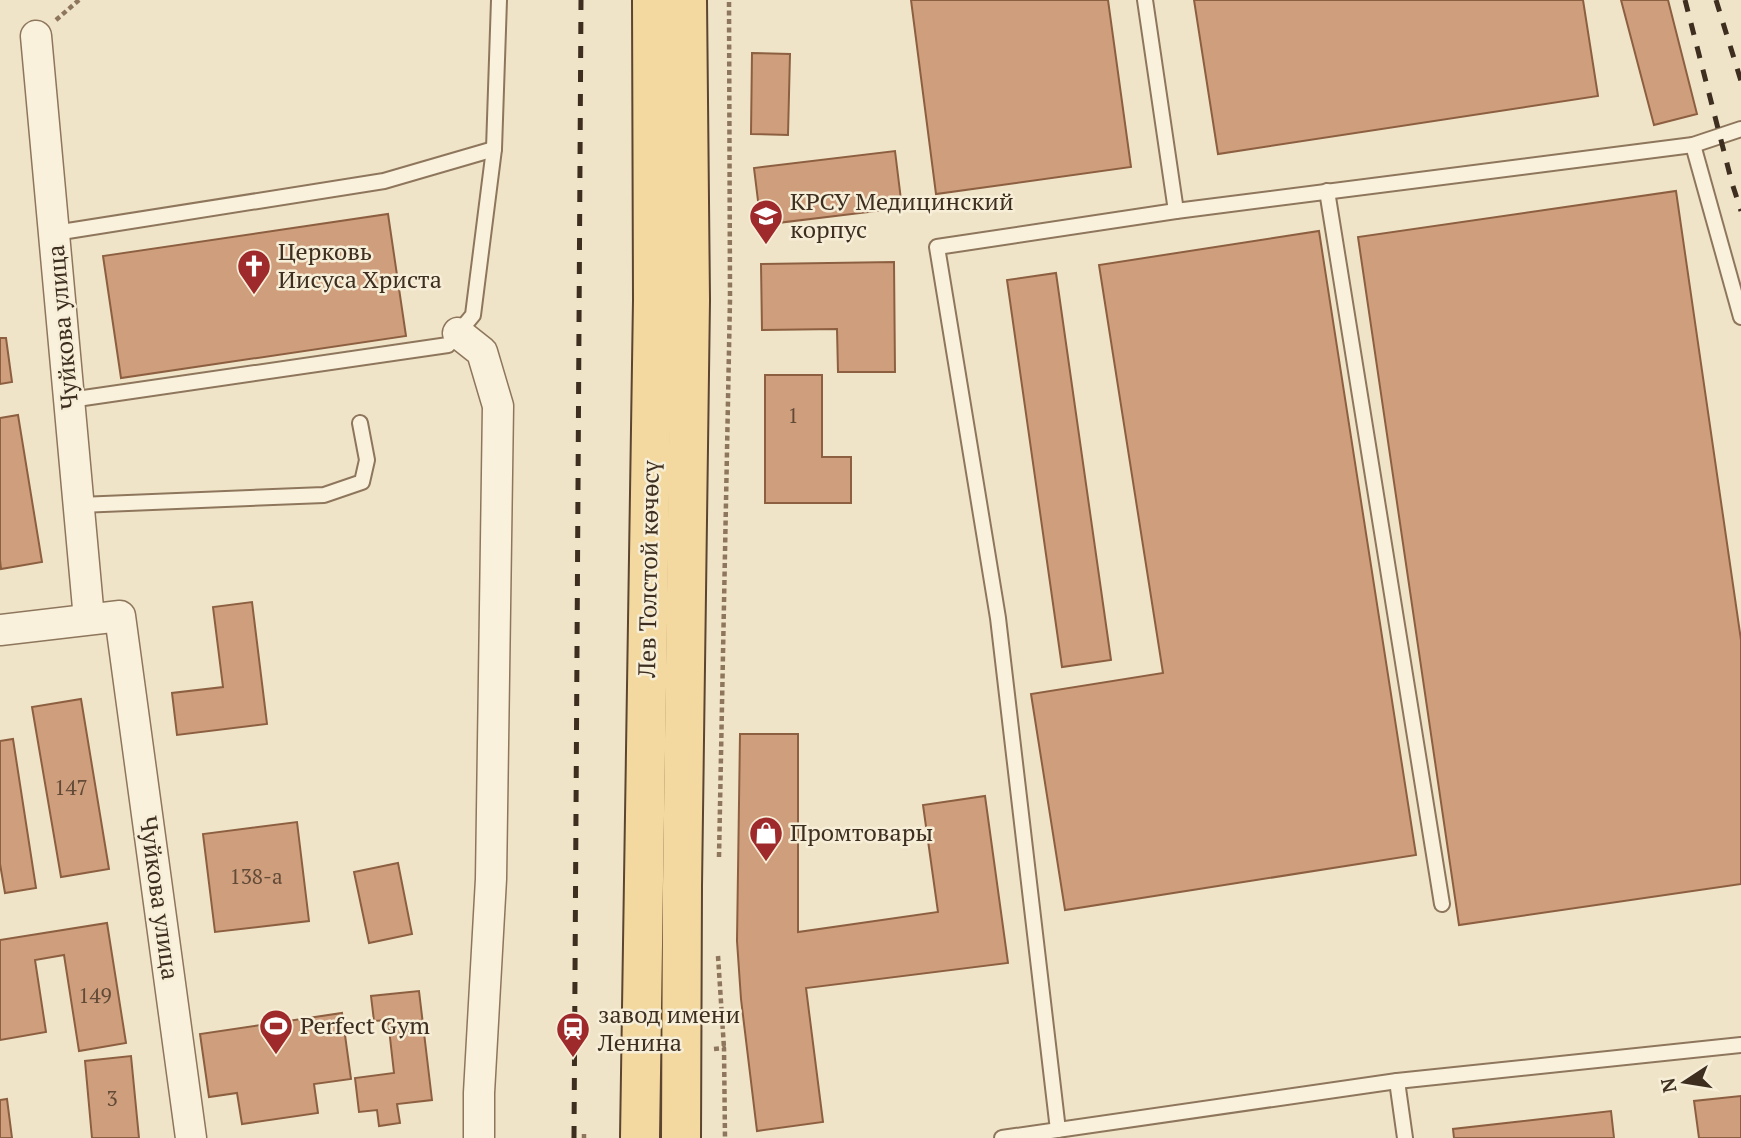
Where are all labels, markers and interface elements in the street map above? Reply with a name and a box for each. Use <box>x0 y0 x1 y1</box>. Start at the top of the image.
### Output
place label: КРСУ Медицинский корпус <box>790 185 1014 245</box>
school or university icon: КРСУ Медицинский корпус <box>747 197 785 246</box>
place label: Церковь Иисуса Христа <box>278 235 442 295</box>
street label: Чуйкова улица <box>39 244 85 411</box>
church icon: Церковь Иисуса Христа <box>235 247 273 296</box>
house number: 1 <box>787 401 799 429</box>
street label: Лев Толстой көчөсү <box>630 459 666 679</box>
house number: 147 <box>54 773 88 801</box>
street label: Чуйкова улица <box>133 814 187 982</box>
shop icon: Промтовары <box>747 814 785 863</box>
place label: Промтовары <box>790 816 933 848</box>
house number: 138-a <box>229 862 283 890</box>
house number: 149 <box>78 981 112 1009</box>
place label: завод имени Ленина <box>597 998 740 1058</box>
sports icon: Perfect Gym <box>257 1007 295 1056</box>
place label: Perfect Gym <box>300 1009 430 1041</box>
station icon: завод имени Ленина <box>554 1010 592 1059</box>
north arrow <box>1650 1047 1720 1117</box>
text: N <box>1654 1075 1682 1095</box>
house number: 3 <box>106 1084 118 1112</box>

